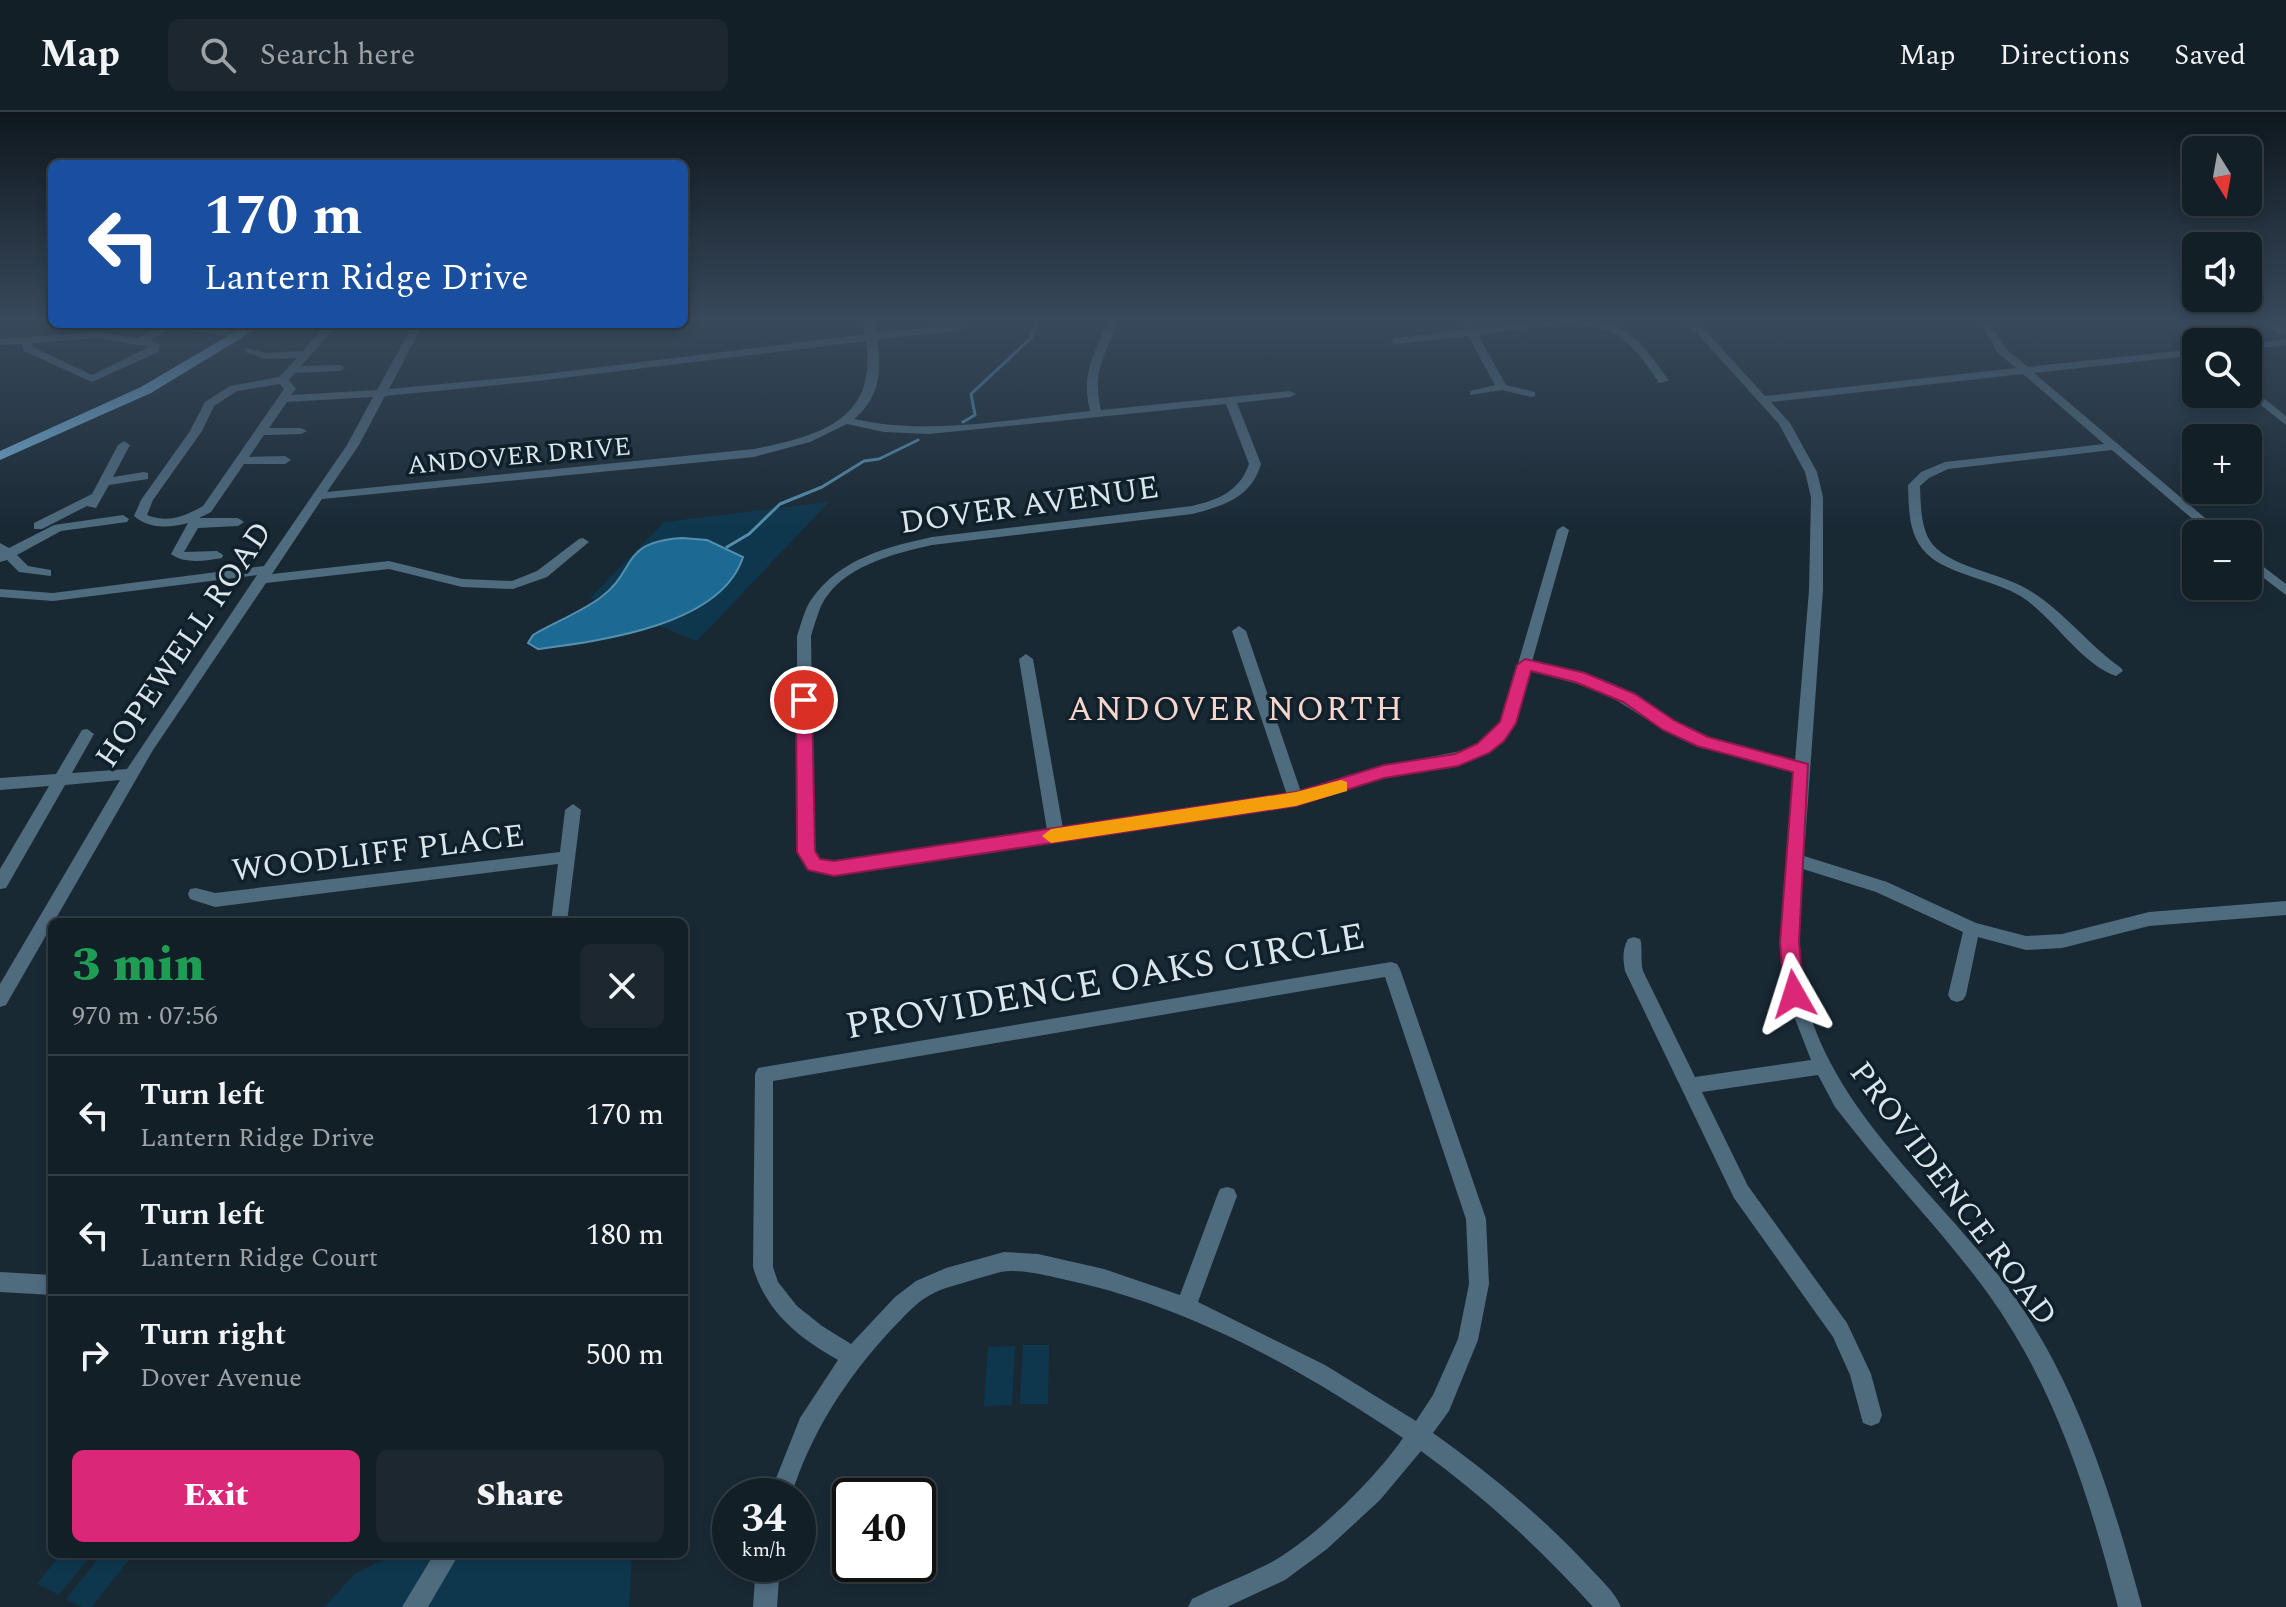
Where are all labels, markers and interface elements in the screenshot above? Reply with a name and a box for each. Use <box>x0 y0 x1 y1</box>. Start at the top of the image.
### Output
search box <box>168 19 728 91</box>
text: Map <box>40 26 120 84</box>
text: Search here <box>260 32 415 78</box>
icon: search <box>196 33 240 77</box>
text: Map <box>1899 34 1956 77</box>
text: Directions <box>2000 34 2130 77</box>
text: Saved <box>2174 34 2246 77</box>
north arrow <box>2182 136 2262 216</box>
map controls <box>2182 136 2262 600</box>
text: 170 m <box>204 174 363 259</box>
icon: left <box>72 192 176 296</box>
button: sound <box>2182 232 2262 312</box>
text: Lantern Ridge Drive <box>204 251 529 306</box>
button: search <box>2182 328 2262 408</box>
button: + <box>2182 424 2262 504</box>
street label: ANDOVER DRIVE <box>406 426 632 486</box>
street label: DOVER AVENUE <box>896 463 1162 548</box>
street label: HOPEWELL ROAD <box>83 512 285 778</box>
button: − <box>2182 520 2262 600</box>
pin <box>770 666 838 734</box>
icon: arrive <box>782 678 826 722</box>
district label: ANDOVER NORTH <box>1068 684 1404 736</box>
street label: WOODLIFF PLACE <box>229 811 527 896</box>
street label: PROVIDENCE OAKS CIRCLE <box>841 908 1370 1056</box>
text: 3 min <box>72 929 205 1002</box>
button: close <box>580 944 664 1028</box>
position arrow <box>1752 952 1836 1036</box>
text: 970 m · 07:56 <box>72 996 218 1036</box>
street label: PROVIDENCE ROAD <box>1837 1051 2069 1337</box>
text: Turn left <box>140 1072 265 1118</box>
text: 170 m <box>586 1092 664 1138</box>
icon: left <box>72 1093 116 1137</box>
text: Lantern Ridge Drive <box>140 1118 375 1158</box>
text: Turn left <box>140 1192 265 1238</box>
text: 180 m <box>586 1212 664 1258</box>
icon: left <box>72 1213 116 1257</box>
text: Lantern Ridge Court <box>140 1238 378 1278</box>
text: Turn right <box>140 1312 286 1358</box>
text: 500 m <box>586 1332 664 1378</box>
icon: right <box>72 1333 116 1377</box>
text: Dover Avenue <box>140 1358 302 1398</box>
button: Exit <box>72 1450 360 1542</box>
button: Share <box>376 1450 664 1542</box>
speed limit sign: 40 <box>832 1478 936 1582</box>
text: 34 <box>742 1489 786 1550</box>
text: km/h <box>742 1535 787 1565</box>

